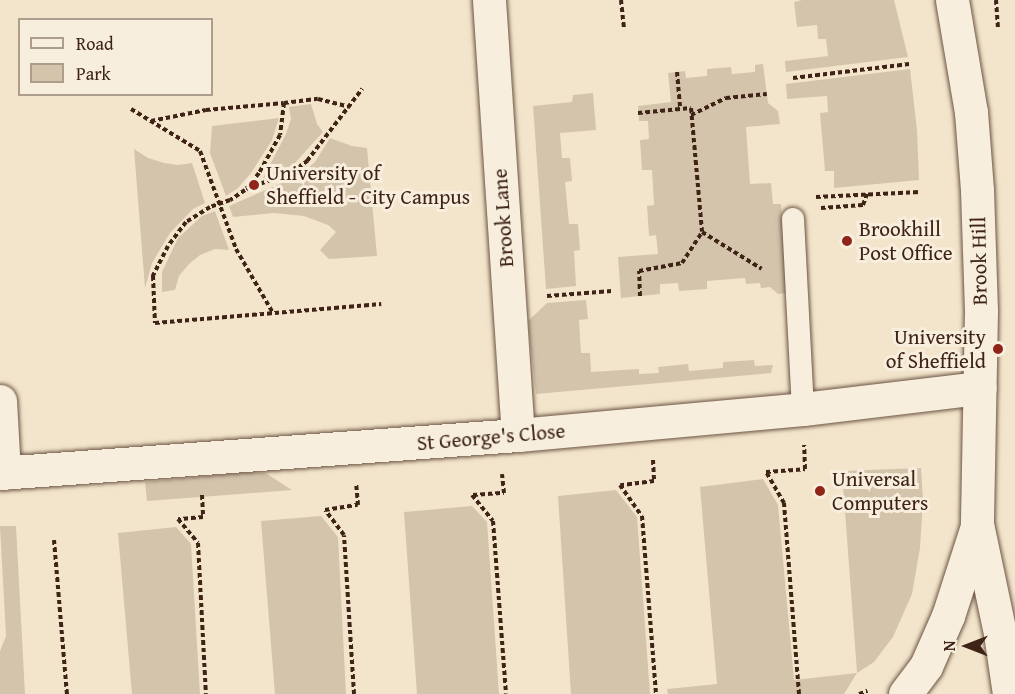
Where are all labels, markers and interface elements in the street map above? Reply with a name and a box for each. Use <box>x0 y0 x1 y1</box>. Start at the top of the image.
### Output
legend <box>18 18 213 96</box>
text: Road <box>76 30 114 57</box>
text: Park <box>76 60 111 87</box>
place label: University of Sheffield - City Campus <box>266 160 470 210</box>
street label: Brook Lane <box>487 168 519 268</box>
marker: University of Sheffield - City Campus <box>247 178 261 192</box>
place label: Brookhill Post Office <box>859 216 953 266</box>
street label: Brook Hill <box>966 216 992 306</box>
marker: Brookhill Post Office <box>840 234 854 248</box>
place label: University of Sheffield <box>886 324 986 374</box>
marker: University of Sheffield <box>991 342 1005 356</box>
street label: St George's Close <box>416 418 566 456</box>
place label: Universal Computers <box>832 466 928 516</box>
marker: Universal Computers <box>813 484 827 498</box>
north arrow <box>937 616 997 676</box>
text: N <box>937 641 961 651</box>

